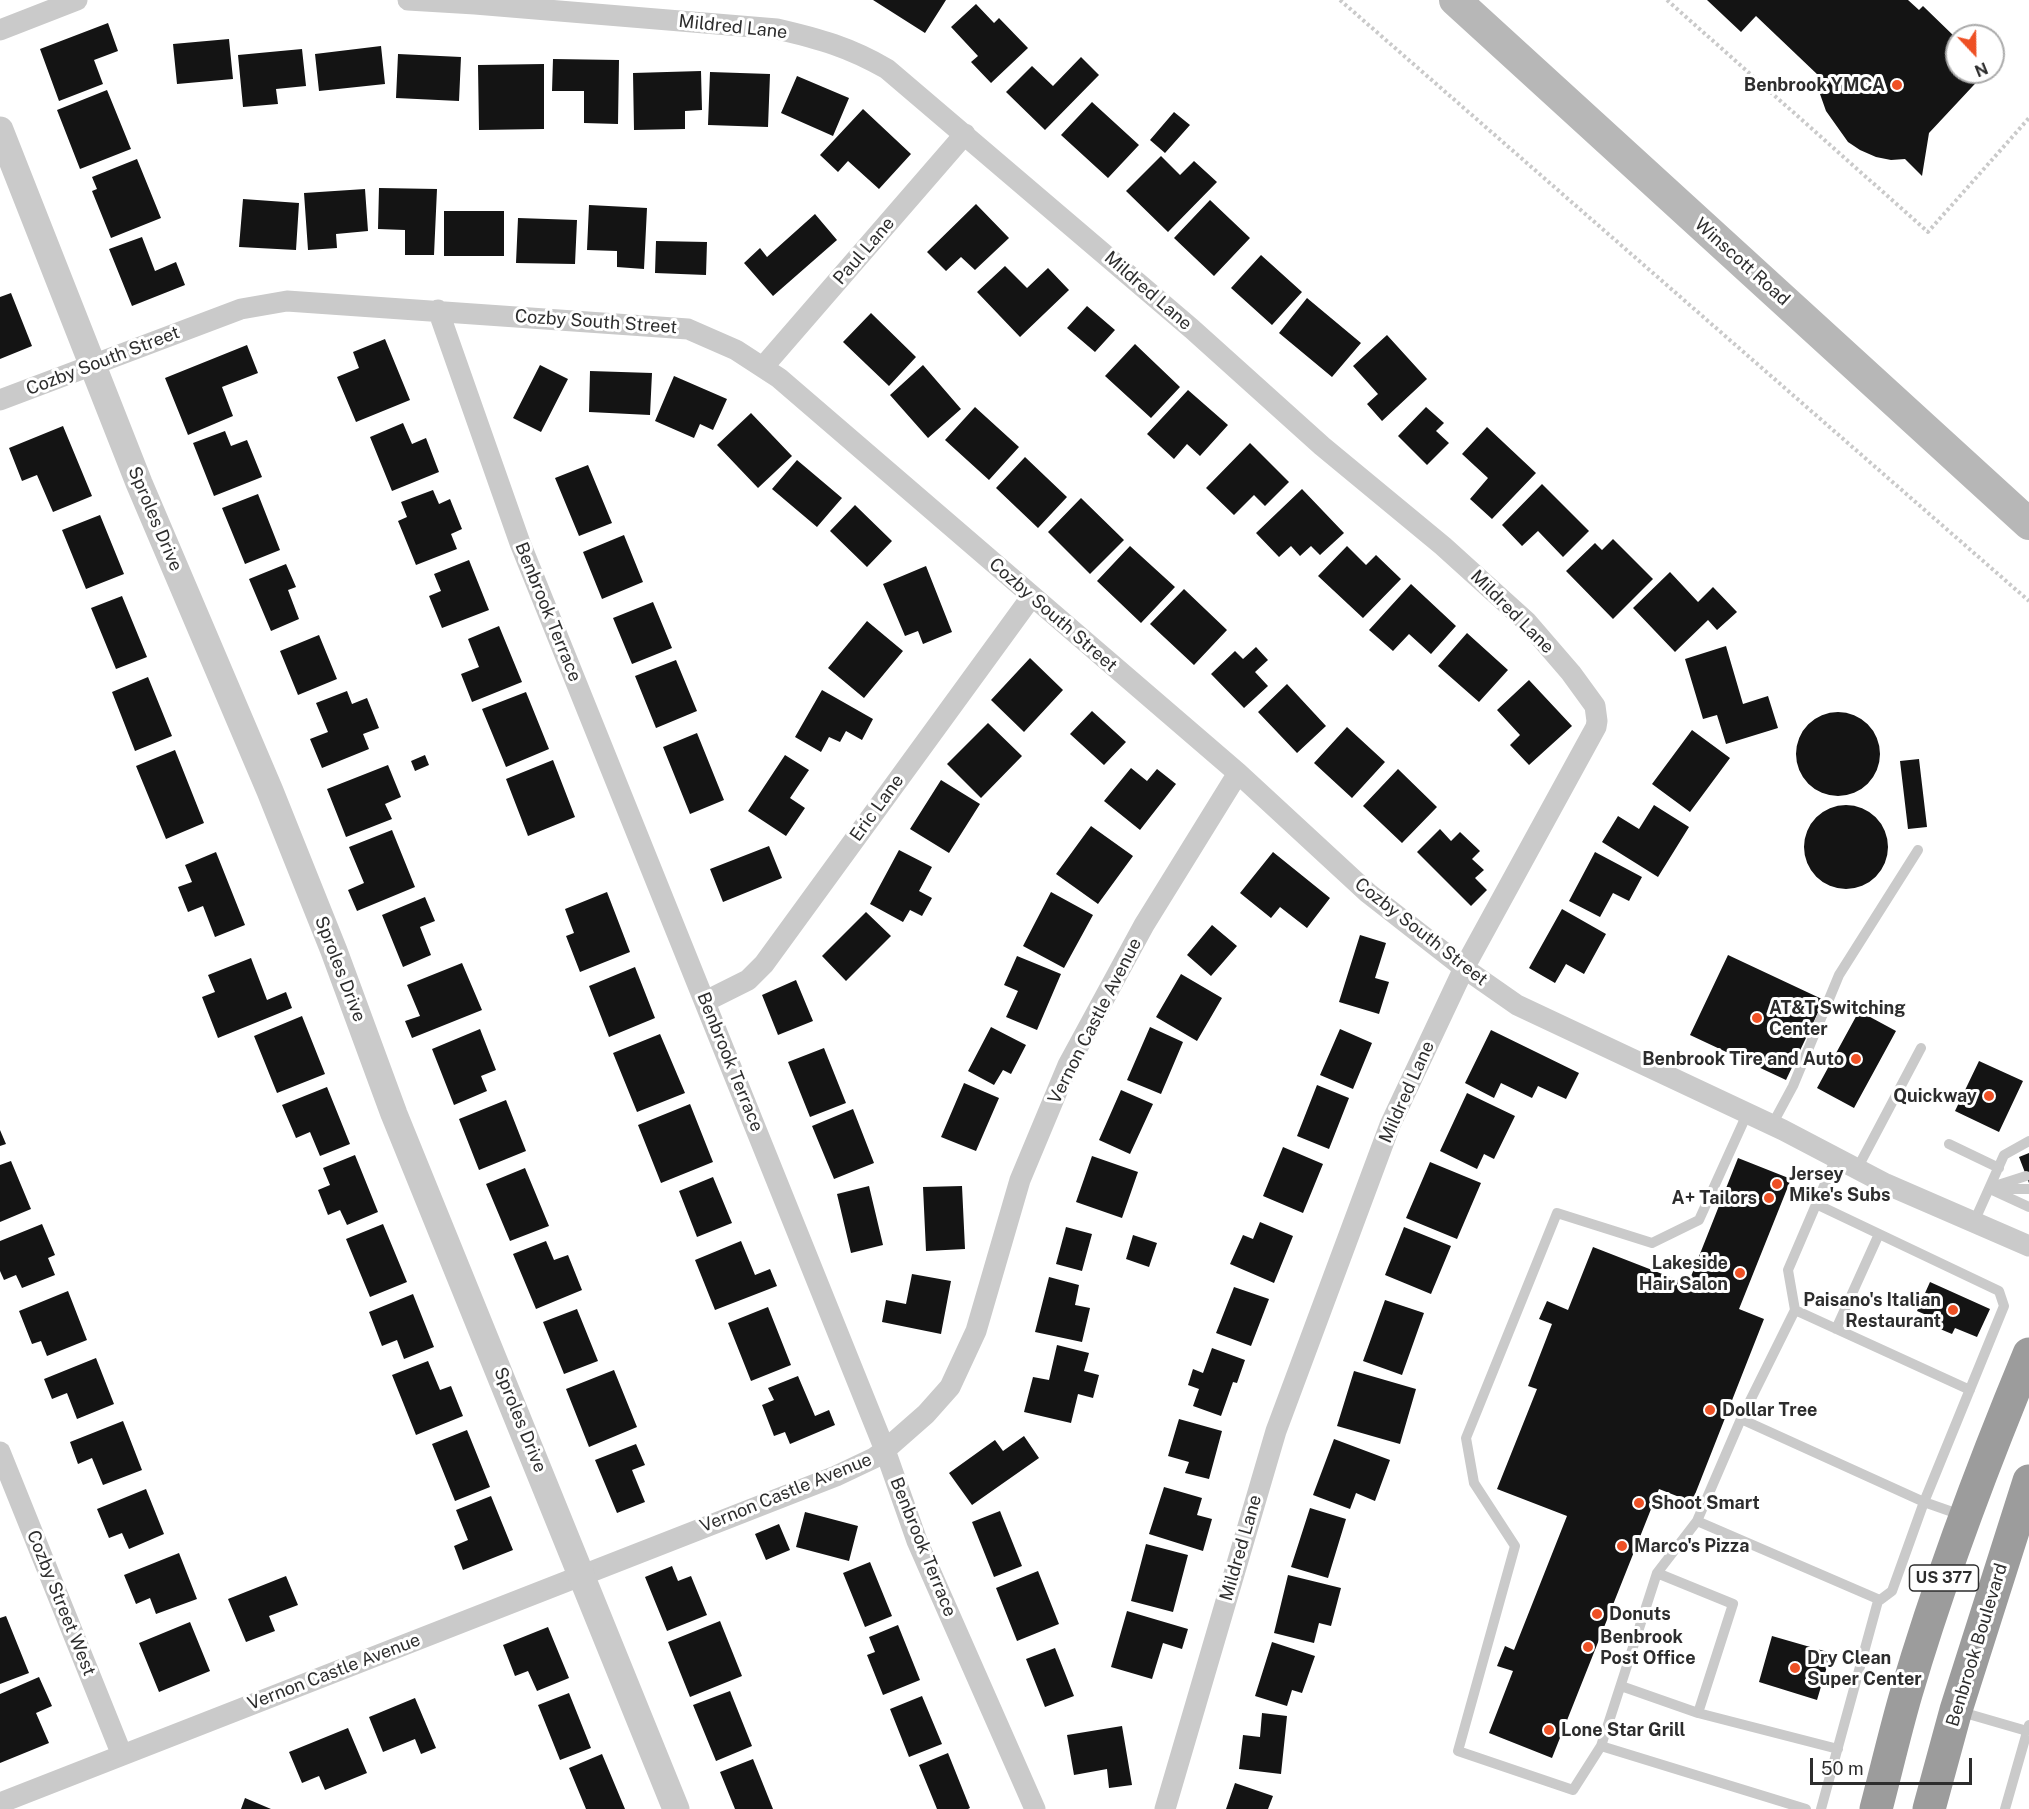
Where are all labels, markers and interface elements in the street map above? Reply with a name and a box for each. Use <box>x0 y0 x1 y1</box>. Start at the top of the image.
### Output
street label: Mildred Lane <box>678 11 788 43</box>
north arrow <box>1945 24 2005 84</box>
text: N <box>1972 58 1991 80</box>
place label: Benbrook YMCA <box>1744 74 1885 96</box>
marker: Benbrook YMCA <box>1890 78 1904 92</box>
street label: Paul Lane <box>829 213 899 289</box>
street label: Winscott Road <box>1690 214 1794 310</box>
street label: Mildred Lane <box>1100 247 1196 335</box>
street label: Cozby South Street <box>514 306 678 338</box>
street label: Cozby South Street <box>23 322 183 400</box>
street label: Sproles Drive <box>123 463 187 575</box>
street label: Benbrook Terrace <box>510 539 586 685</box>
street label: Cozby South Street <box>985 554 1121 676</box>
street label: Mildred Lane <box>1466 566 1558 658</box>
street label: Eric Lane <box>846 770 908 846</box>
street label: Cozby South Street <box>1350 873 1492 991</box>
street label: Sproles Drive <box>310 913 370 1025</box>
street label: Vernon Castle Avenue <box>1044 934 1146 1108</box>
street label: Benbrook Terrace <box>692 989 768 1135</box>
place label: AT&T Switching Center <box>1769 997 1906 1040</box>
marker: AT&T Switching Center <box>1750 1011 1764 1025</box>
street label: Mildred Lane <box>1375 1038 1439 1146</box>
place label: Benbrook Tire and Auto <box>1642 1048 1844 1070</box>
marker: Benbrook Tire and Auto <box>1849 1052 1863 1066</box>
place label: Quickway <box>1893 1085 1977 1107</box>
marker: Quickway <box>1982 1089 1996 1103</box>
place label: Jersey Mike's Subs <box>1789 1163 1890 1206</box>
marker: Jersey Mike's Subs <box>1770 1177 1784 1191</box>
place label: A+ Tailors <box>1672 1187 1757 1209</box>
marker: A+ Tailors <box>1762 1191 1776 1205</box>
place label: Lakeside Hair Salon <box>1639 1252 1728 1294</box>
marker: Lakeside Hair Salon <box>1733 1266 1747 1280</box>
place label: Paisano's Italian Restaurant <box>1803 1289 1941 1332</box>
marker: Paisano's Italian Restaurant <box>1946 1303 1960 1317</box>
street label: Sproles Drive <box>489 1364 551 1476</box>
place label: Dollar Tree <box>1722 1399 1817 1421</box>
marker: Dollar Tree <box>1703 1403 1717 1417</box>
street label: Vernon Castle Avenue <box>697 1449 875 1537</box>
street label: Benbrook Terrace <box>885 1474 961 1620</box>
place label: Shoot Smart <box>1651 1492 1760 1514</box>
street label: Mildred Lane <box>1216 1493 1266 1603</box>
marker: Shoot Smart <box>1632 1496 1646 1510</box>
street label: Cozby Street West <box>22 1527 100 1679</box>
place label: Marco's Pizza <box>1634 1535 1749 1557</box>
marker: Marco's Pizza <box>1615 1539 1629 1553</box>
street label: Benbrook Boulevard <box>1942 1561 2012 1729</box>
road number: US 377 <box>1910 1565 1978 1591</box>
place label: Donuts <box>1609 1603 1671 1625</box>
marker: Donuts <box>1590 1607 1604 1621</box>
place label: Benbrook Post Office <box>1600 1626 1696 1668</box>
street label: Vernon Castle Avenue <box>245 1629 423 1715</box>
marker: Benbrook Post Office <box>1581 1640 1595 1654</box>
place label: Dry Clean Super Center <box>1807 1647 1922 1690</box>
marker: Dry Clean Super Center <box>1788 1661 1802 1675</box>
place label: Lone Star Grill <box>1561 1719 1686 1741</box>
marker: Lone Star Grill <box>1542 1723 1556 1737</box>
scale bar <box>1813 1746 1975 1784</box>
text: 50 m <box>1821 1758 1864 1779</box>

